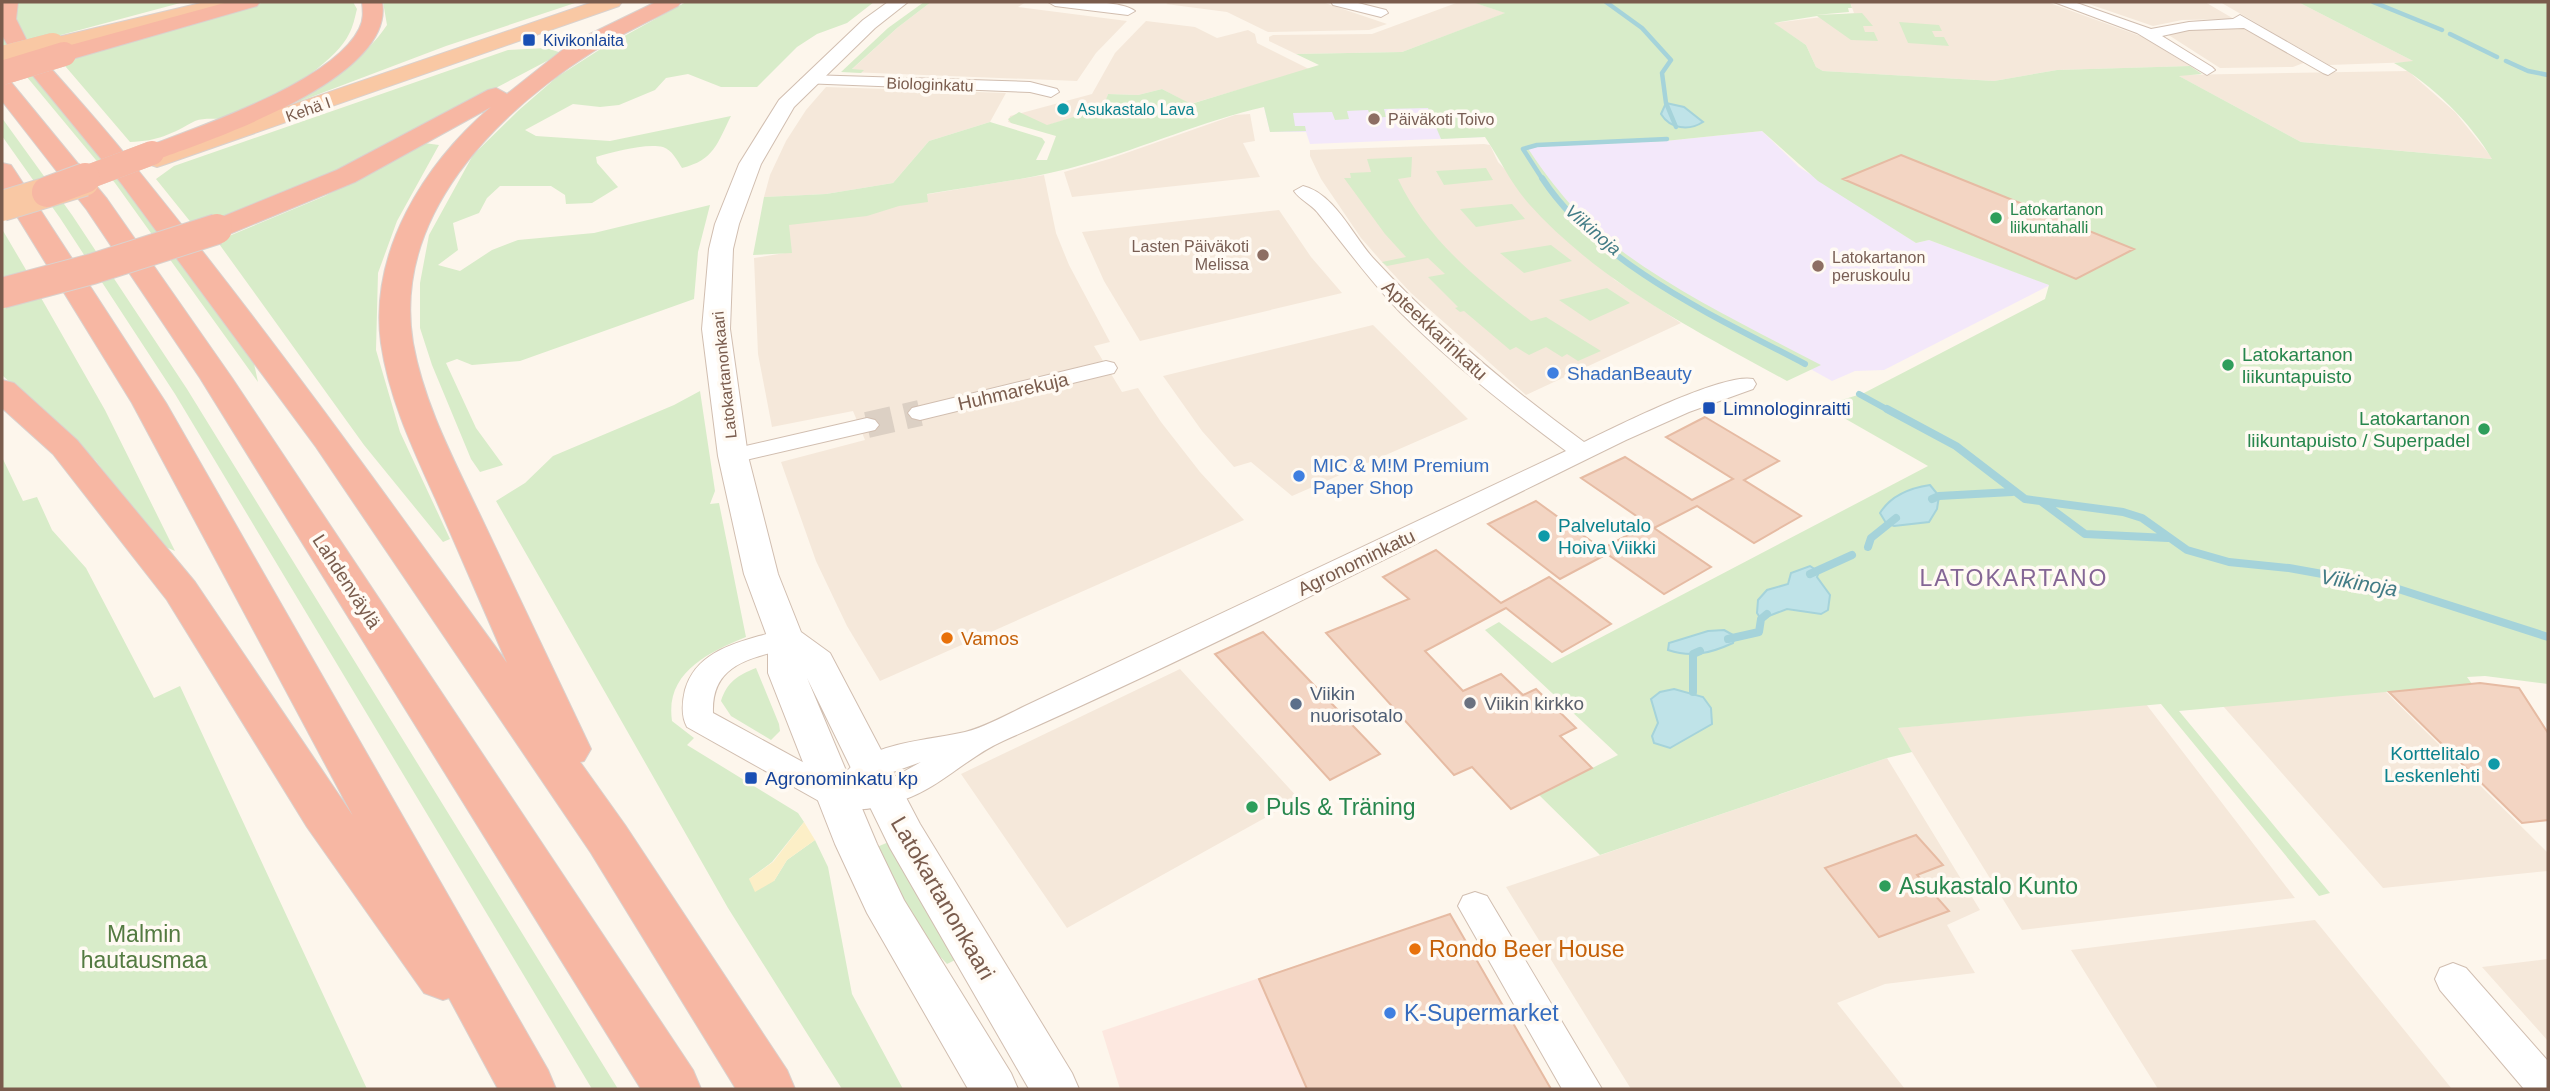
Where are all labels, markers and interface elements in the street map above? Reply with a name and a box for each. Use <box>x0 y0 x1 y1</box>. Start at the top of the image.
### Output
marker: Kivikonlaita <box>521 32 537 48</box>
place label: Kivikonlaita <box>543 32 624 49</box>
street label: Biologinkatu <box>886 74 974 95</box>
street label: Kehä I <box>284 94 333 125</box>
marker: Asukastalo Lava <box>1055 101 1071 117</box>
place label: Asukastalo Lava <box>1077 101 1195 118</box>
marker: Päiväkoti Toivo <box>1366 111 1382 127</box>
place label: Päiväkoti Toivo <box>1388 111 1495 128</box>
water label: Viikinoja <box>1561 201 1625 259</box>
place label: Latokartanon liikuntahalli <box>2010 201 2103 236</box>
marker: Latokartanon liikuntahalli <box>1988 210 2004 226</box>
place label: Lasten Päiväkoti Melissa <box>1132 238 1249 273</box>
marker: Lasten Päiväkoti Melissa <box>1255 247 1271 263</box>
place label: Latokartanon peruskoulu <box>1832 249 1925 284</box>
marker: Latokartanon peruskoulu <box>1810 258 1826 274</box>
street label: Apteekkarinkatu <box>1378 276 1492 385</box>
street label: Latokartanonkaari <box>709 310 740 440</box>
place label: Latokartanon liikuntapuisto <box>2242 344 2353 387</box>
marker: Latokartanon liikuntapuisto <box>2220 357 2236 373</box>
place label: ShadanBeauty <box>1567 363 1692 384</box>
marker: ShadanBeauty <box>1545 365 1561 381</box>
street label: Huhmarekuja <box>956 368 1071 414</box>
place label: Limnologinraitti <box>1723 398 1851 419</box>
marker: Limnologinraitti <box>1701 400 1717 416</box>
place label: Latokartanon liikuntapuisto / Superpadel <box>2247 408 2470 451</box>
marker: Latokartanon liikuntapuisto / Superpadel <box>2476 421 2492 437</box>
place label: MIC & M!M Premium Paper Shop <box>1313 455 1489 498</box>
marker: MIC & M!M Premium Paper Shop <box>1291 468 1307 484</box>
place label: Palvelutalo Hoiva Viikki <box>1558 515 1656 558</box>
street label: Agronominkatu <box>1294 525 1418 600</box>
marker: Palvelutalo Hoiva Viikki <box>1536 528 1552 544</box>
street label: Lahdenväylä <box>308 530 385 633</box>
water label: Viikinoja <box>2319 564 2399 601</box>
district label: LATOKARTANO <box>1919 565 2109 591</box>
place label: Vamos <box>961 628 1019 649</box>
marker: Vamos <box>939 630 955 646</box>
place label: Viikin nuorisotalo <box>1310 683 1403 726</box>
place label: Viikin kirkko <box>1484 693 1584 714</box>
marker: Viikin kirkko <box>1462 695 1478 711</box>
marker: Viikin nuorisotalo <box>1288 696 1304 712</box>
place label: Korttelitalo Leskenlehti <box>2384 743 2480 786</box>
marker: Korttelitalo Leskenlehti <box>2486 756 2502 772</box>
place label: Agronominkatu kp <box>765 768 918 789</box>
marker: Agronominkatu kp <box>743 770 759 786</box>
place label: Puls & Träning <box>1266 794 1416 820</box>
marker: Puls & Träning <box>1244 799 1260 815</box>
street label: Latokartanonkaari <box>886 812 1000 984</box>
place label: Asukastalo Kunto <box>1899 873 2078 899</box>
marker: Asukastalo Kunto <box>1877 878 1893 894</box>
park label: Malmin hautausmaa <box>81 921 208 973</box>
place label: Rondo Beer House <box>1429 936 1625 962</box>
marker: Rondo Beer House <box>1407 941 1423 957</box>
place label: K-Supermarket <box>1404 1000 1559 1026</box>
marker: K-Supermarket <box>1382 1005 1398 1021</box>

